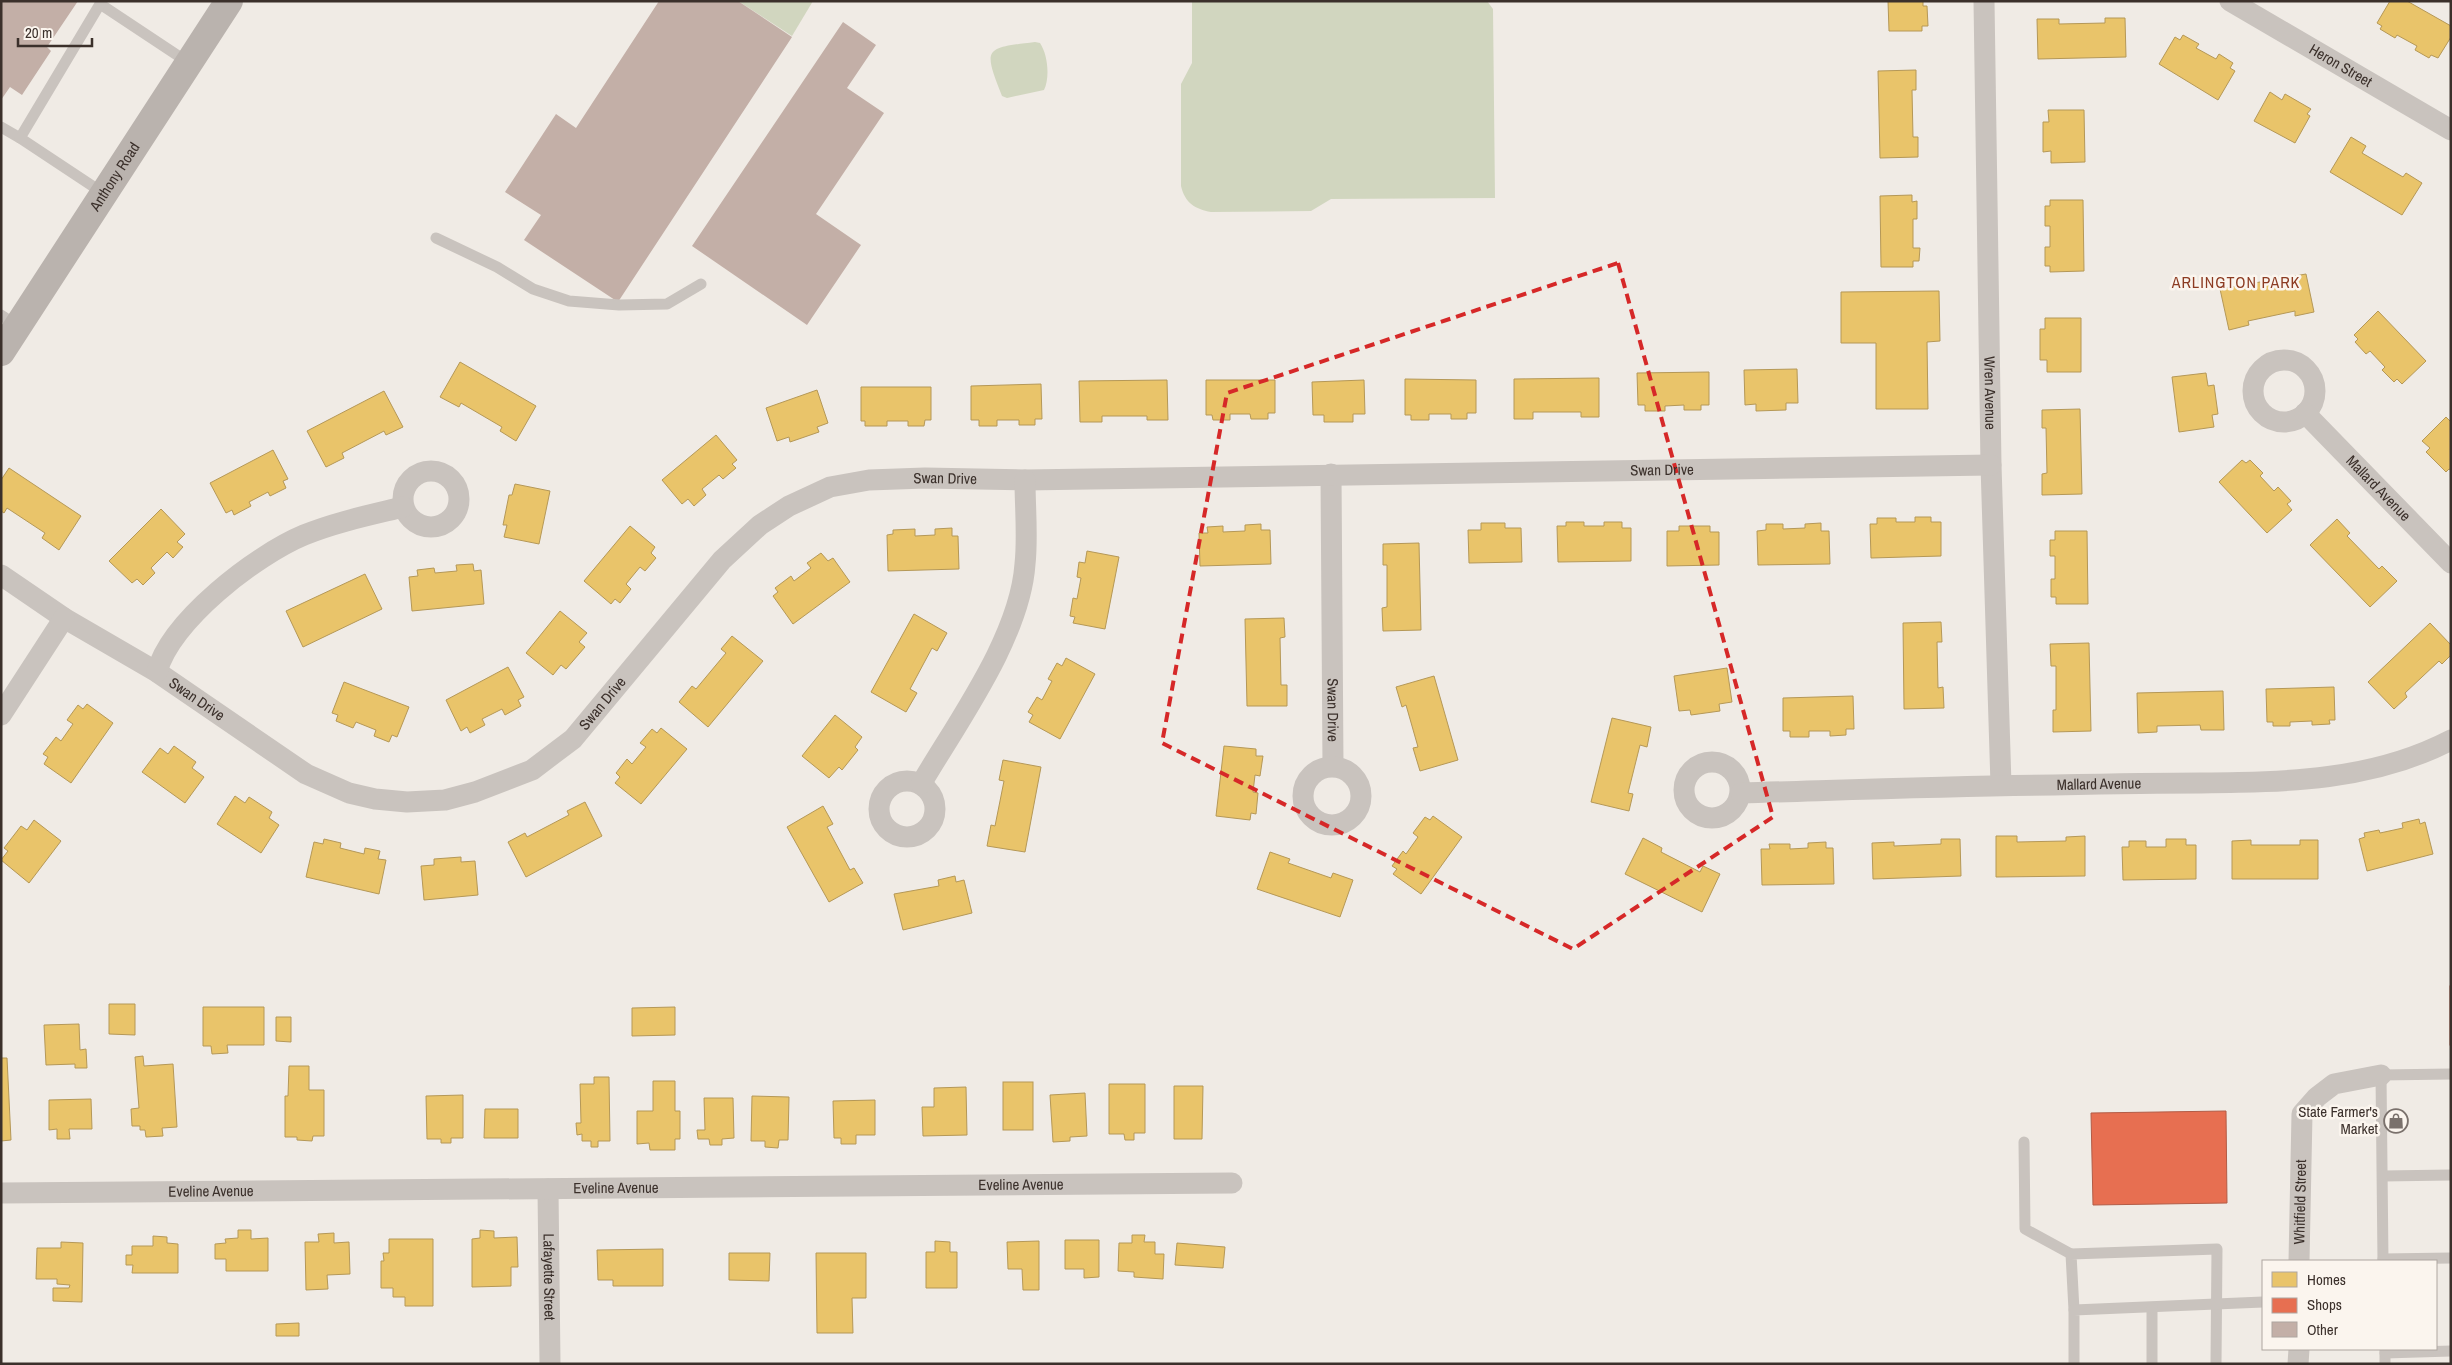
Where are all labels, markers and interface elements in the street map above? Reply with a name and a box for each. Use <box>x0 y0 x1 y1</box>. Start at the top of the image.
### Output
scale bar <box>18 15 91 47</box>
text: 20 m <box>25 22 52 43</box>
street label: Heron Street <box>2305 38 2377 92</box>
street label: Anthony Road <box>84 138 144 216</box>
district label: ARLINGTON PARK <box>2171 271 2300 293</box>
street label: Wren Avenue <box>1979 356 2001 430</box>
street label: Mallard Avenue <box>2342 450 2416 526</box>
street label: Swan Drive <box>1630 459 1694 481</box>
street label: Swan Drive <box>913 467 977 489</box>
street label: Swan Drive <box>165 672 229 726</box>
street label: Swan Drive <box>574 672 631 734</box>
street label: Swan Drive <box>1322 678 1344 742</box>
street label: Mallard Avenue <box>2056 772 2141 795</box>
place label: State Farmer's Market <box>2298 1101 2379 1139</box>
shop icon: State Farmer's Market <box>2383 1108 2409 1134</box>
street label: Whitfield Street <box>2288 1159 2311 1245</box>
street label: Eveline Avenue <box>978 1173 1064 1195</box>
street label: Eveline Avenue <box>573 1177 659 1198</box>
street label: Eveline Avenue <box>168 1180 254 1202</box>
street label: Lafayette Street <box>539 1233 561 1321</box>
legend <box>2262 1260 2437 1350</box>
text: Homes <box>2307 1269 2346 1290</box>
text: Shops <box>2307 1294 2342 1315</box>
text: Other <box>2307 1319 2338 1340</box>

